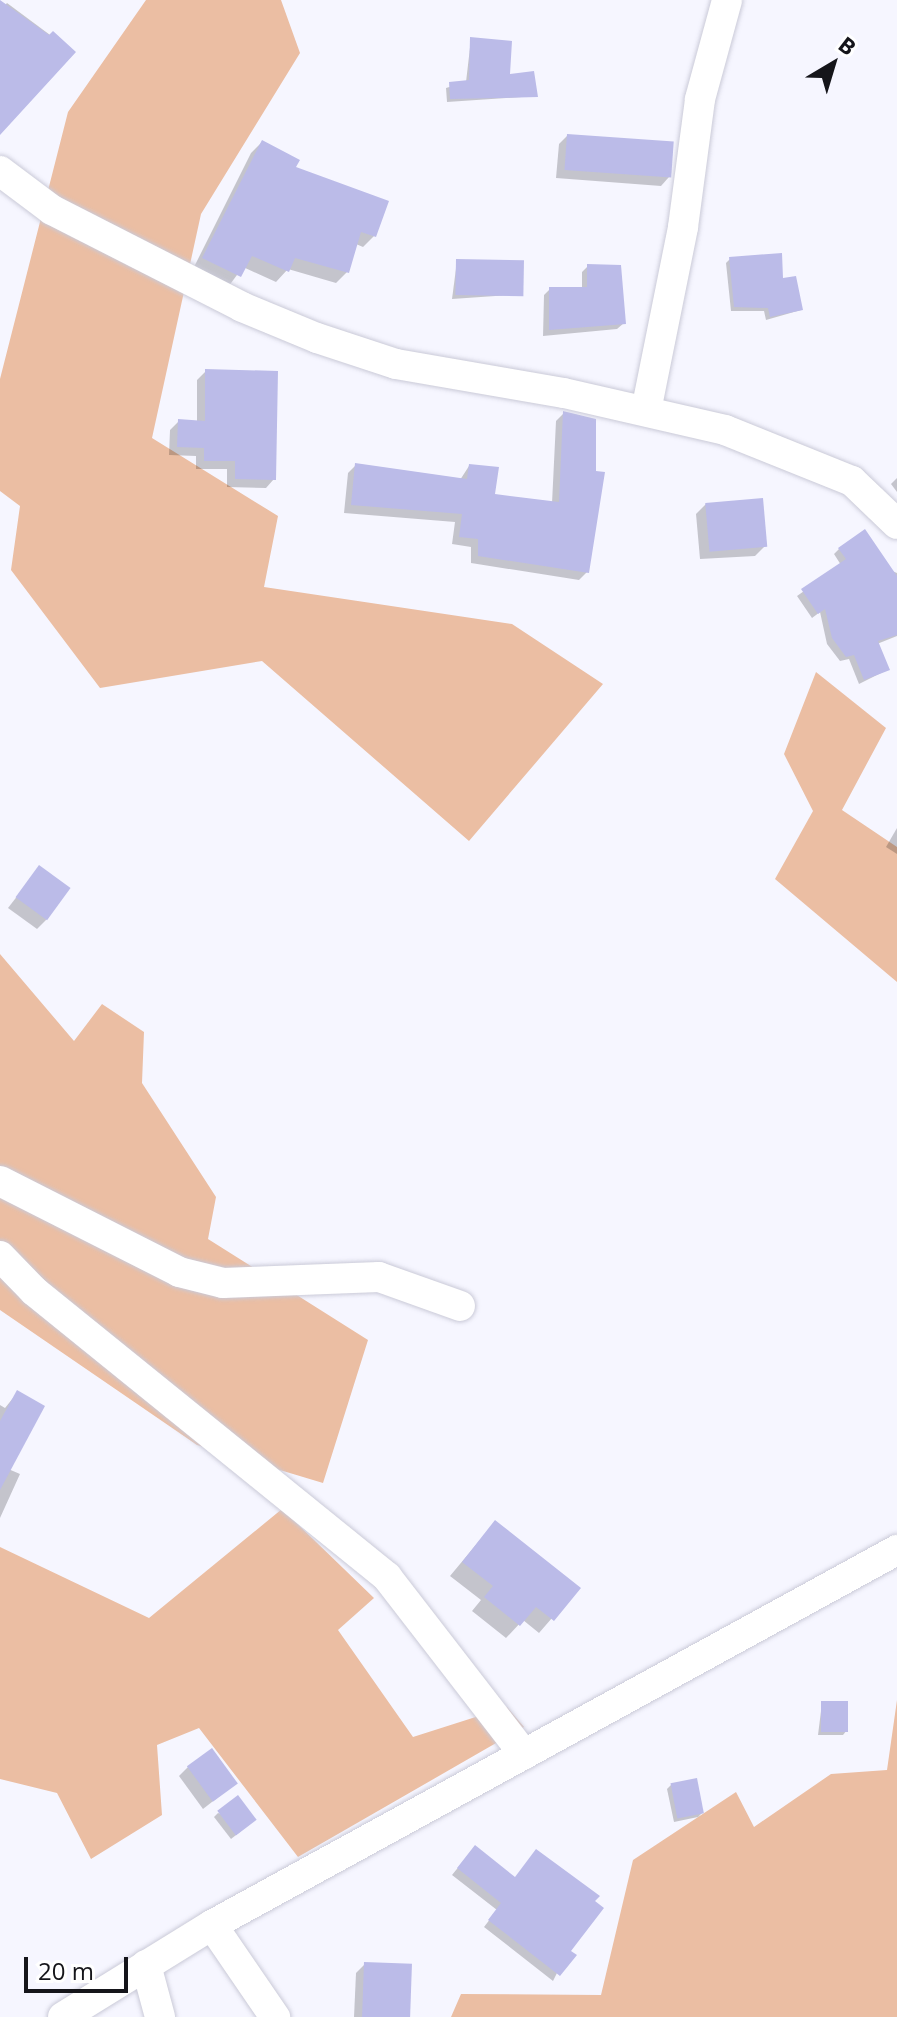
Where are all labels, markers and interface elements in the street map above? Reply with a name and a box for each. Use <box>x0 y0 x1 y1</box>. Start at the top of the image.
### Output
north arrow <box>793 24 873 104</box>
text: B <box>833 29 863 61</box>
scale bar <box>28 1941 132 1991</box>
text: 20 m <box>38 1954 94 1987</box>

